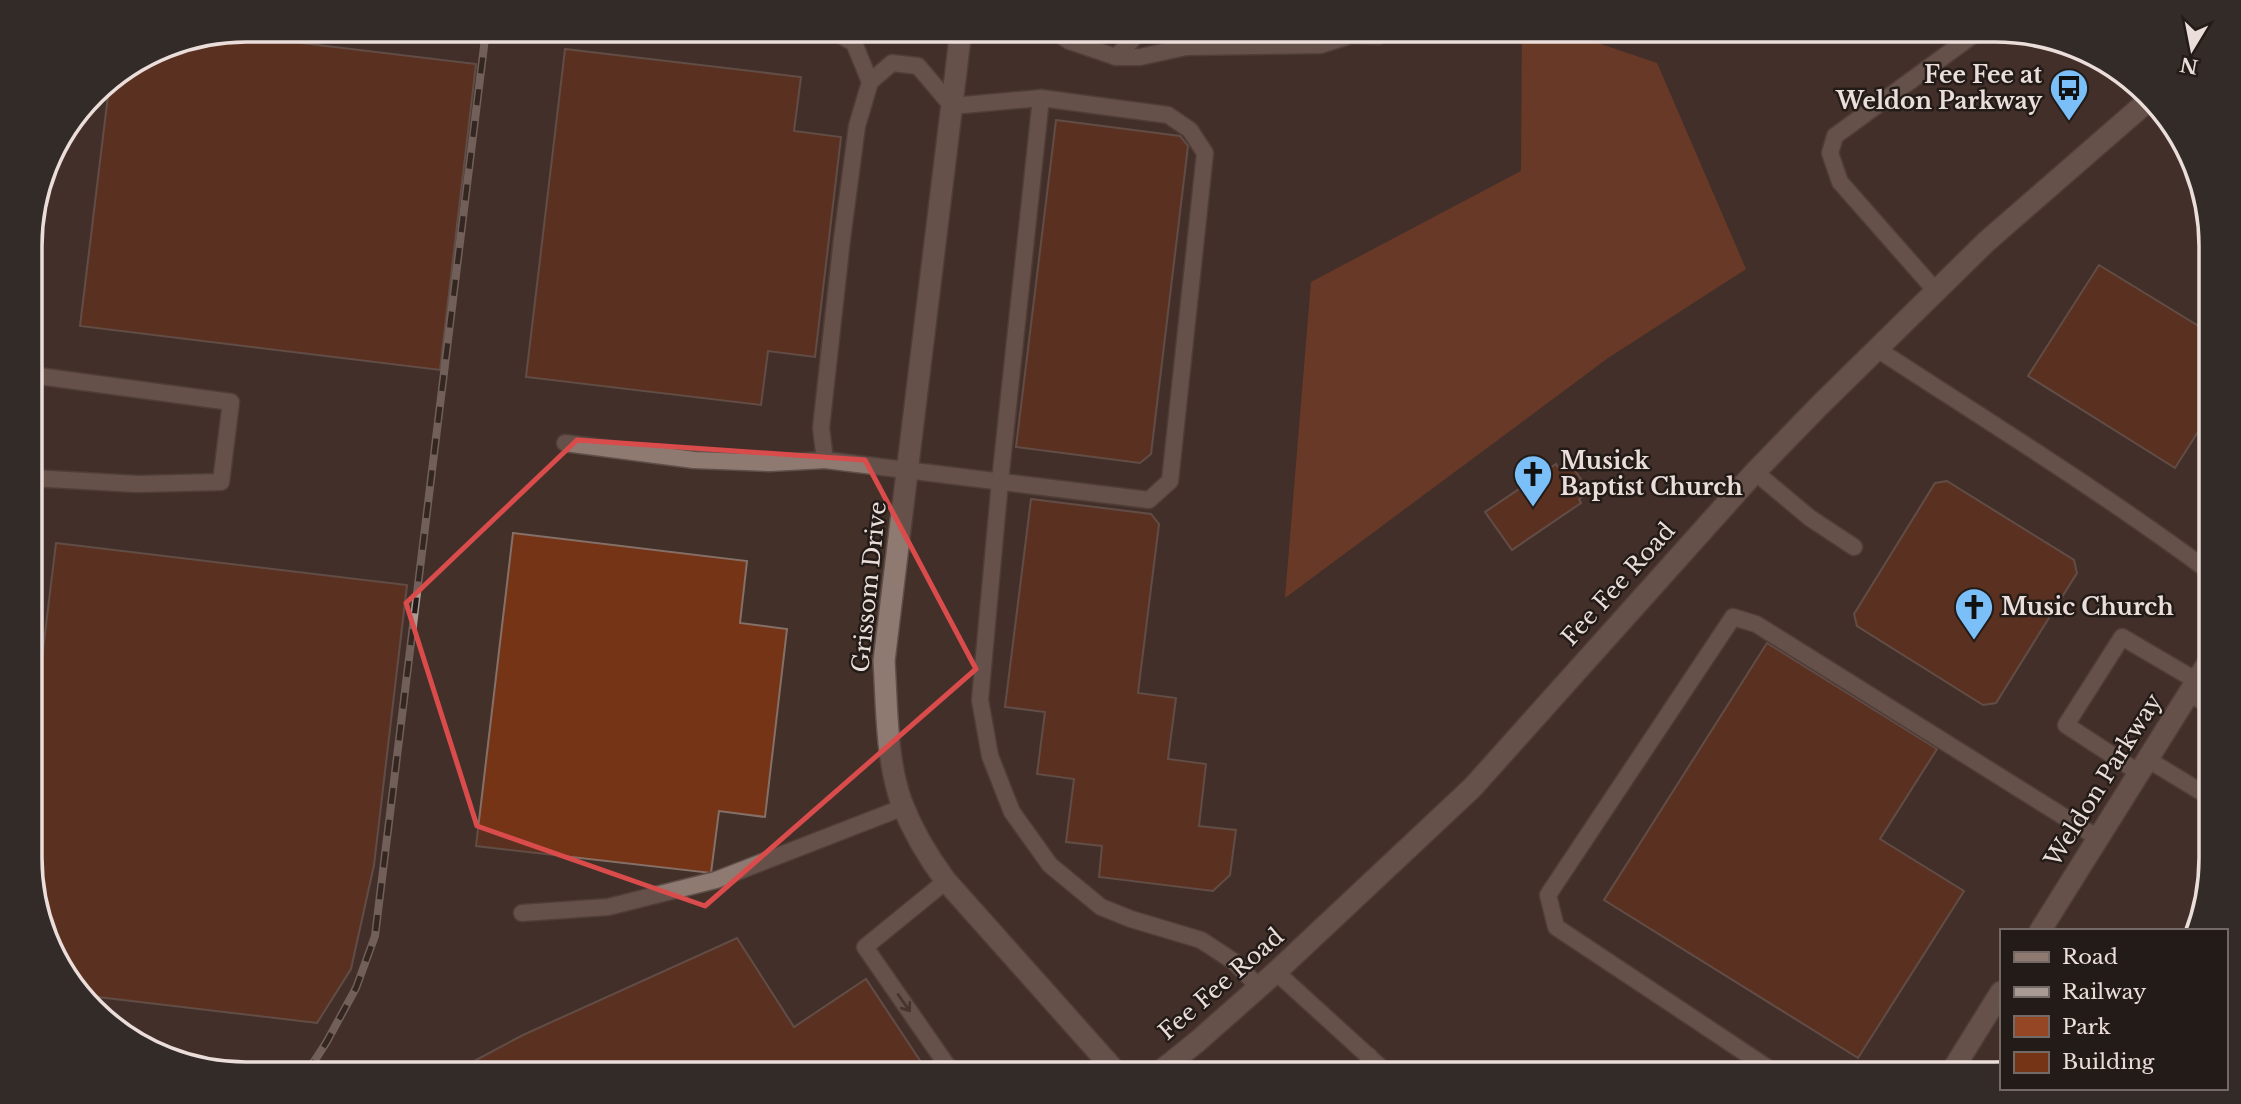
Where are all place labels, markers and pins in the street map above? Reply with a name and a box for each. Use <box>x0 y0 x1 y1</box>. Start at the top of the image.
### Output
place label: Fee Fee at Weldon Parkway <box>1835 61 2043 115</box>
bus stop icon: Fee Fee at Weldon Parkway <box>2048 67 2090 122</box>
place label: Musick Baptist Church <box>1560 447 1743 501</box>
church icon: Musick Baptist Church <box>1512 453 1554 508</box>
church icon: Music Church <box>1953 586 1995 641</box>
place label: Music Church <box>2001 593 2174 621</box>

